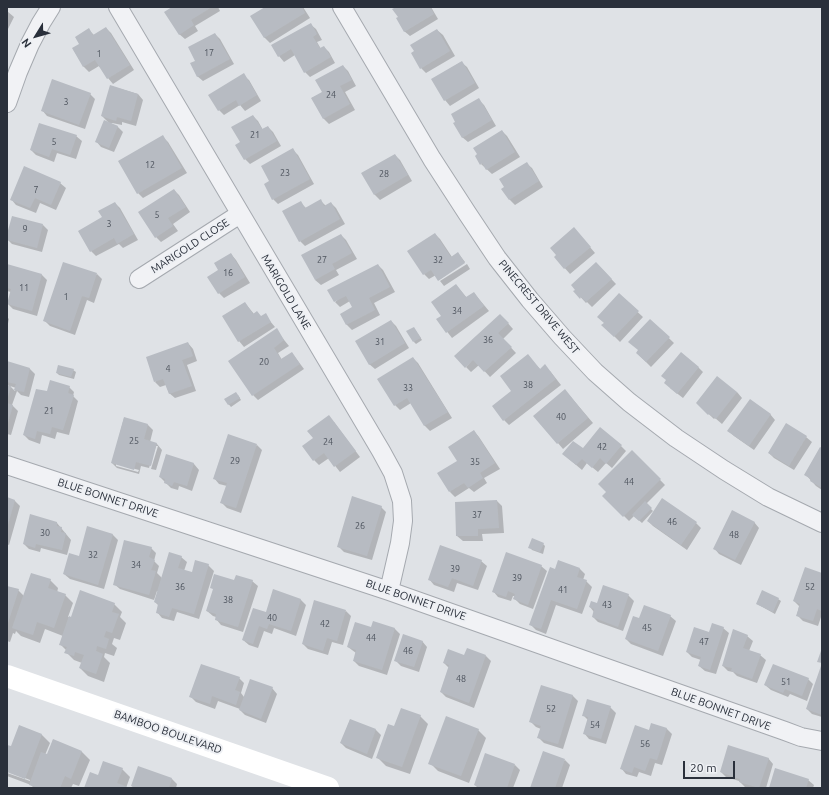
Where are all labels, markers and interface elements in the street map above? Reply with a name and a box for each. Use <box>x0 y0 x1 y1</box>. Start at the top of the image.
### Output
north arrow <box>16 16 56 56</box>
text: N <box>19 36 34 50</box>
house number: 17 <box>204 48 214 58</box>
house number: 1 <box>96 49 102 59</box>
house number: 24 <box>326 90 336 100</box>
house number: 3 <box>63 97 69 107</box>
house number: 21 <box>250 130 260 140</box>
house number: 5 <box>51 137 57 147</box>
house number: 12 <box>145 160 155 170</box>
house number: 23 <box>280 168 290 178</box>
house number: 28 <box>379 169 389 179</box>
house number: 7 <box>33 185 39 195</box>
house number: 5 <box>154 210 160 220</box>
street label: MARIGOLD CLOSE <box>148 216 232 276</box>
house number: 3 <box>106 219 112 229</box>
house number: 9 <box>22 224 28 234</box>
street label: MARIGOLD LANE <box>258 252 314 332</box>
house number: 27 <box>317 255 327 265</box>
house number: 32 <box>433 255 443 265</box>
street label: PINECREST DRIVE WEST <box>496 257 582 357</box>
house number: 16 <box>223 268 233 278</box>
house number: 11 <box>19 283 29 293</box>
house number: 1 <box>63 292 69 302</box>
house number: 34 <box>452 306 462 316</box>
house number: 36 <box>483 335 493 345</box>
house number: 31 <box>375 337 385 347</box>
house number: 20 <box>259 357 269 367</box>
house number: 4 <box>165 364 171 374</box>
house number: 38 <box>523 380 533 390</box>
house number: 33 <box>403 383 413 393</box>
house number: 21 <box>44 406 54 416</box>
house number: 40 <box>556 412 566 422</box>
house number: 25 <box>129 436 139 446</box>
house number: 24 <box>323 437 333 447</box>
house number: 42 <box>597 442 607 452</box>
house number: 29 <box>230 456 240 466</box>
house number: 35 <box>470 457 480 467</box>
street label: BLUE BONNET DRIVE <box>56 475 160 521</box>
house number: 44 <box>624 477 634 487</box>
house number: 37 <box>472 510 482 520</box>
house number: 46 <box>667 517 677 527</box>
house number: 26 <box>355 521 365 531</box>
house number: 30 <box>40 528 50 538</box>
house number: 48 <box>729 530 739 540</box>
house number: 32 <box>88 550 98 560</box>
house number: 34 <box>131 560 141 570</box>
house number: 39 <box>450 564 460 574</box>
house number: 39 <box>512 573 522 583</box>
street label: BLUE BONNET DRIVE <box>364 577 468 623</box>
house number: 36 <box>175 582 185 592</box>
house number: 52 <box>805 582 815 592</box>
house number: 41 <box>558 585 568 595</box>
house number: 38 <box>223 595 233 605</box>
house number: 43 <box>602 600 612 610</box>
house number: 40 <box>267 613 277 623</box>
house number: 42 <box>320 619 330 629</box>
house number: 45 <box>642 623 652 633</box>
house number: 44 <box>366 633 376 643</box>
house number: 47 <box>699 637 709 647</box>
house number: 46 <box>403 646 413 656</box>
house number: 48 <box>456 674 466 684</box>
house number: 51 <box>781 677 791 687</box>
street label: BLUE BONNET DRIVE <box>669 685 773 733</box>
house number: 52 <box>546 704 556 714</box>
street label: BAMBOO BOULEVARD <box>112 707 224 757</box>
house number: 54 <box>590 720 600 730</box>
house number: 56 <box>640 739 650 749</box>
scale bar <box>685 753 737 779</box>
text: 20 m <box>690 761 717 774</box>

